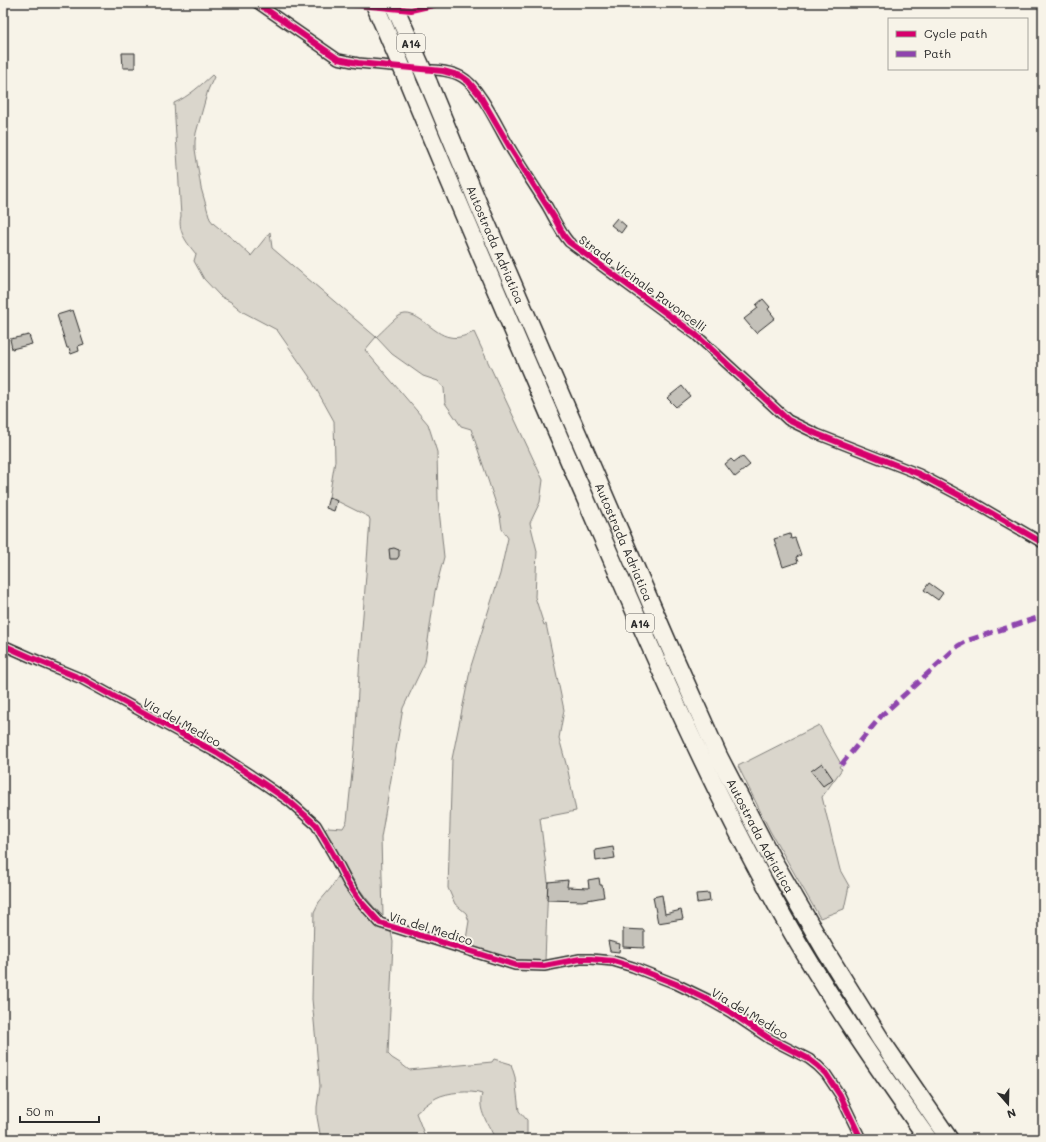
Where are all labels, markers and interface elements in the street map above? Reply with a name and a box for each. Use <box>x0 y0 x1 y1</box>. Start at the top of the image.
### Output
legend <box>888 18 1028 70</box>
text: Cycle path <box>924 25 987 41</box>
road number: A14 <box>397 34 425 52</box>
text: Path <box>924 45 951 61</box>
street label: Autostrada Adriatica <box>463 183 528 306</box>
street label: Strada Vicinale Pavoncelli <box>576 231 710 335</box>
street label: Autostrada Adriatica <box>592 480 657 604</box>
road number: A14 <box>626 614 654 632</box>
street label: Via del Medico <box>140 694 224 750</box>
street label: Autostrada Adriatica <box>724 776 798 896</box>
street label: Via del Medico <box>387 908 475 948</box>
street label: Via del Medico <box>709 984 791 1042</box>
north arrow <box>988 1084 1028 1124</box>
scale bar <box>20 1098 99 1124</box>
text: 50 m <box>26 1103 54 1119</box>
text: N <box>1005 1105 1018 1122</box>

